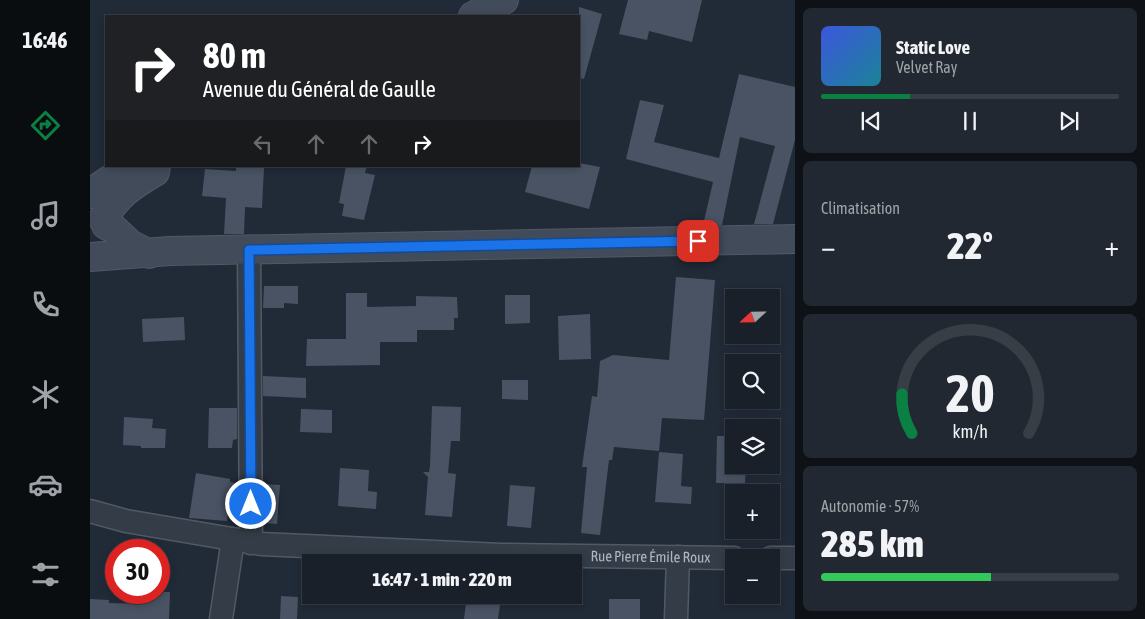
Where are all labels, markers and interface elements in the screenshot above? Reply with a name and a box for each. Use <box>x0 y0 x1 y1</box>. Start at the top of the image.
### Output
text: 16:46 <box>22 27 68 53</box>
icon: right <box>120 35 185 100</box>
text: 80 m <box>203 35 266 75</box>
text: Static Love <box>896 36 970 58</box>
text: Velvet Ray <box>896 58 957 76</box>
text: Avenue du Général de Gaulle <box>203 76 436 102</box>
icon: previous <box>857 107 885 135</box>
icon: pause <box>956 107 984 135</box>
icon: next <box>1055 107 1083 135</box>
icon: directions <box>28 108 63 143</box>
icon: left <box>249 130 277 158</box>
icon: ahead <box>302 130 330 158</box>
icon: ahead <box>355 130 383 158</box>
icon: right <box>408 130 436 158</box>
icon: music <box>28 198 63 233</box>
text: Climatisation <box>821 199 900 217</box>
pin <box>677 220 719 262</box>
text: 22° <box>947 224 993 267</box>
icon: arrive <box>684 227 712 255</box>
text: − <box>821 230 836 262</box>
text: + <box>1104 230 1119 262</box>
icon: phone <box>28 287 63 322</box>
north arrow <box>725 289 780 344</box>
map controls <box>725 289 780 604</box>
button: search <box>725 354 780 409</box>
text: 20 <box>946 363 994 423</box>
icon: climate <box>28 377 63 412</box>
button: layers <box>725 419 780 474</box>
text: km/h <box>952 421 988 442</box>
icon: car <box>28 467 63 502</box>
position arrow <box>224 477 276 529</box>
button: + <box>725 484 780 539</box>
text: Autonomie · 57% <box>821 497 919 515</box>
text: 285 km <box>821 522 924 565</box>
speed limit sign: 30 <box>105 539 170 604</box>
street label: Rue Pierre Émile Roux <box>590 547 711 566</box>
button: − <box>725 549 780 604</box>
icon: filters <box>28 557 63 592</box>
text: 16:47 · 1 min · 220 m <box>372 568 512 590</box>

